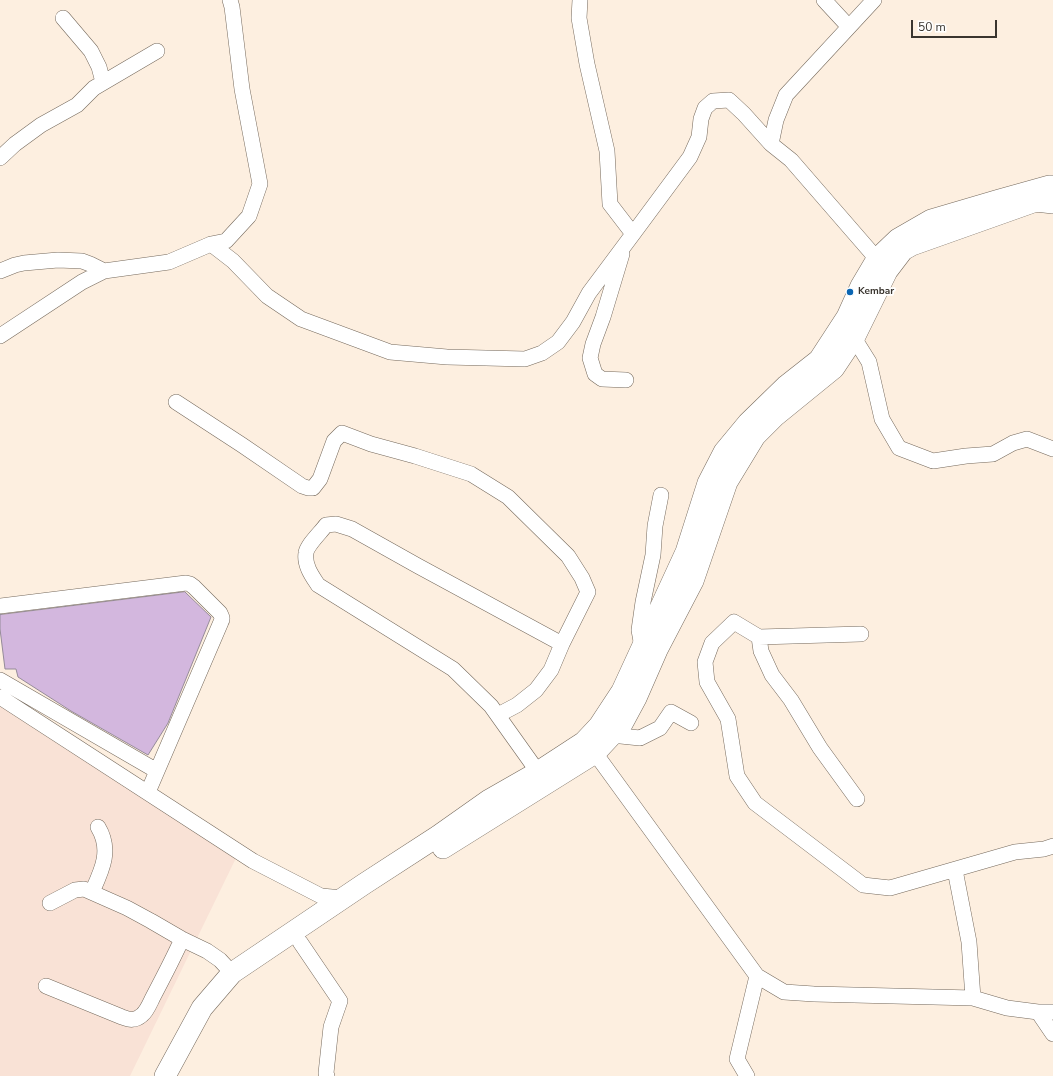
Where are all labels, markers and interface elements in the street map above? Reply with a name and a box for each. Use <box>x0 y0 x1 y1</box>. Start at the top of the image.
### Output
scale bar <box>913 12 999 38</box>
text: 50 m <box>918 19 946 35</box>
place label: Kembar <box>858 286 894 298</box>
marker: Kembar <box>845 287 855 297</box>

